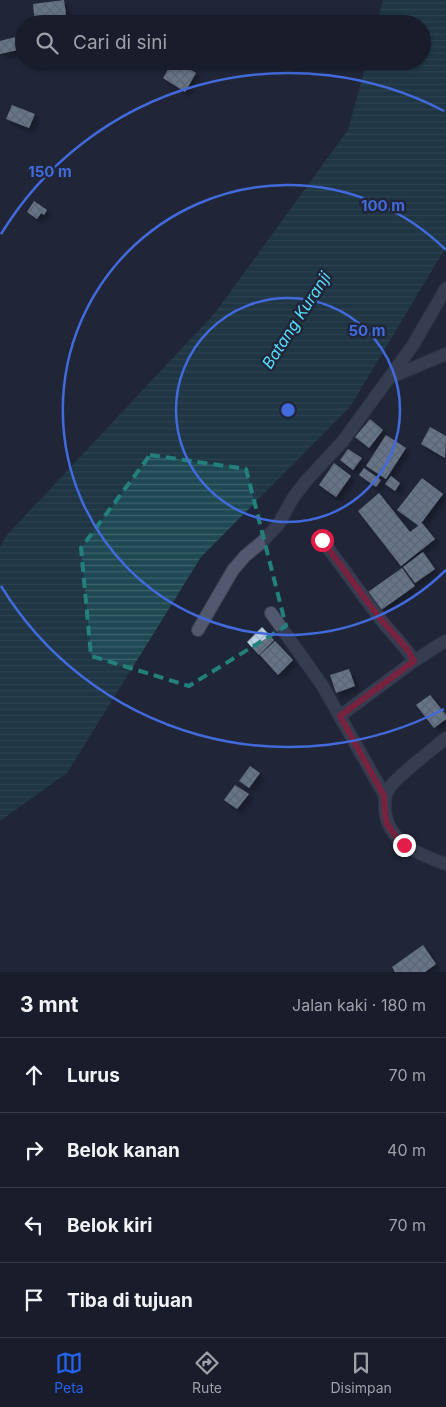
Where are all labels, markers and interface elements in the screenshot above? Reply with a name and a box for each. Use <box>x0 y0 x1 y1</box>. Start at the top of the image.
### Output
search box <box>15 15 431 70</box>
icon: search <box>33 29 61 57</box>
text: Cari di sini <box>73 31 167 54</box>
text: 150 m <box>28 162 72 181</box>
text: 100 m <box>361 196 405 215</box>
water label: Batang Kuranji <box>257 267 335 372</box>
text: 50 m <box>349 321 385 340</box>
centre of rings <box>279 401 297 419</box>
route start <box>311 529 334 552</box>
route end <box>393 834 416 857</box>
text: 3 mnt <box>20 992 78 1017</box>
text: Jalan kaki · 180 m <box>292 995 426 1015</box>
icon: ahead <box>20 1061 48 1089</box>
text: Lurus <box>67 1064 120 1087</box>
text: 70 m <box>389 1065 426 1085</box>
icon: right <box>20 1136 48 1164</box>
text: Belok kanan <box>67 1139 180 1162</box>
text: 40 m <box>387 1140 426 1160</box>
icon: left <box>20 1211 48 1239</box>
text: Belok kiri <box>67 1214 152 1237</box>
text: 70 m <box>389 1215 426 1235</box>
icon: arrive <box>20 1286 48 1314</box>
text: Tiba di tujuan <box>67 1289 193 1312</box>
tab: Peta <box>54 1349 84 1396</box>
tab: Rute <box>192 1349 222 1396</box>
tab: Disimpan <box>330 1349 392 1396</box>

